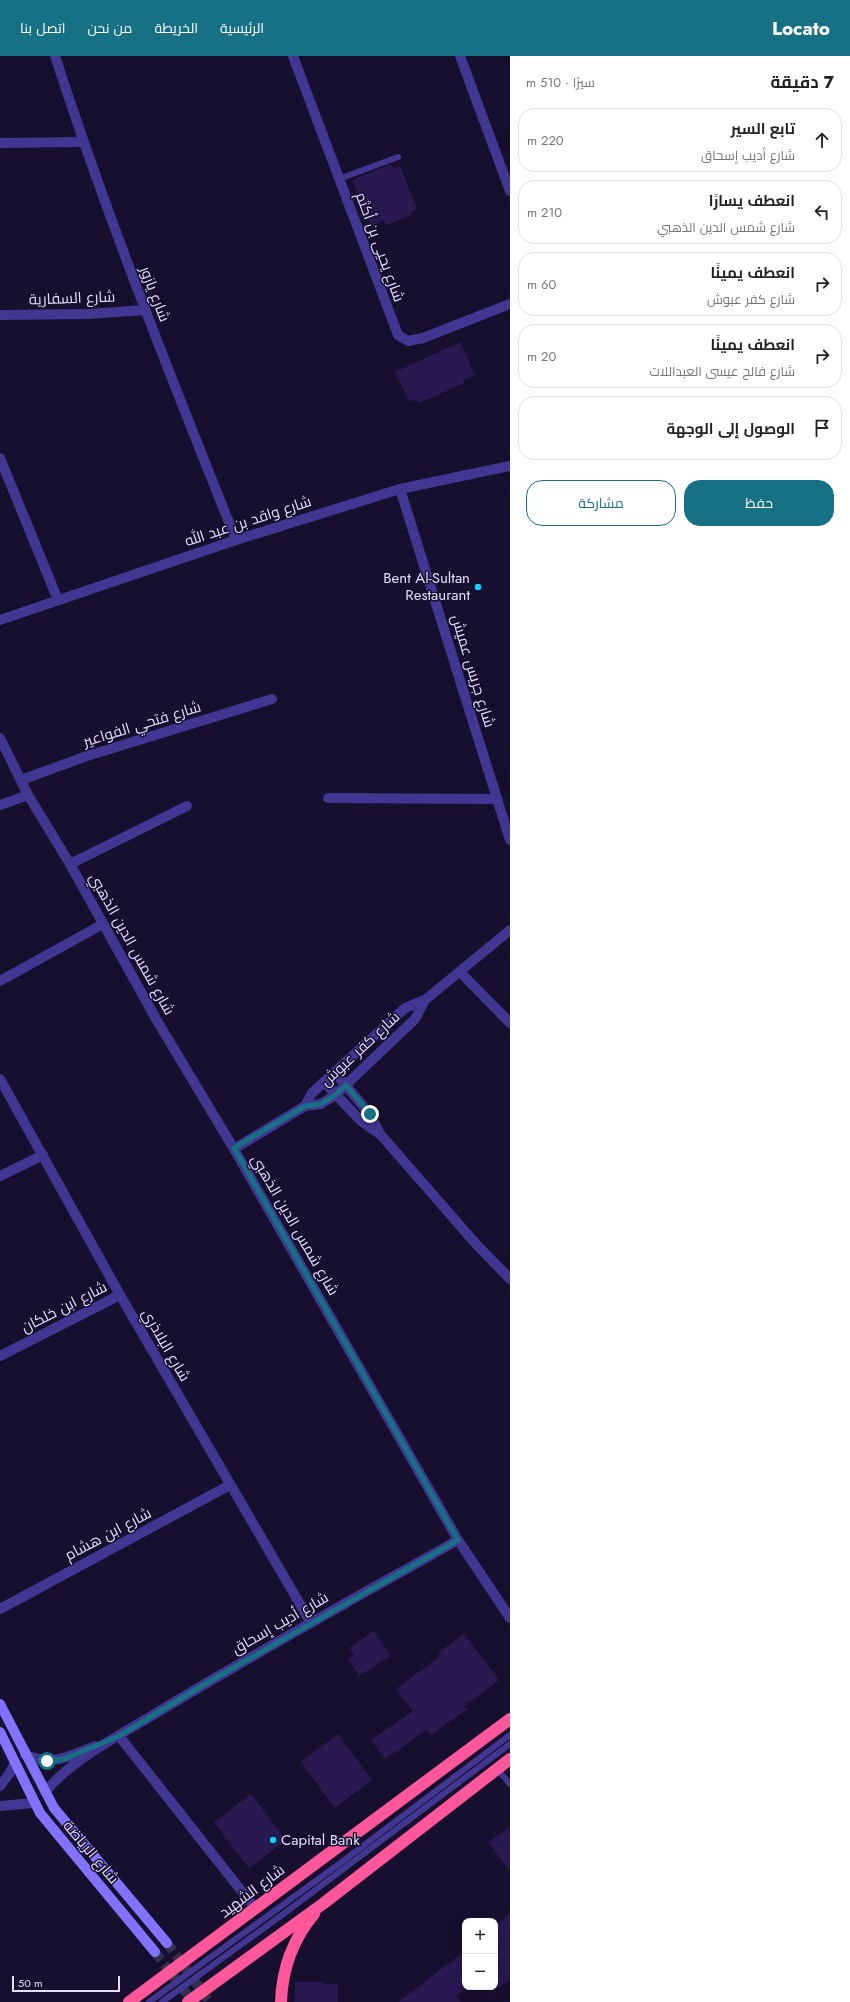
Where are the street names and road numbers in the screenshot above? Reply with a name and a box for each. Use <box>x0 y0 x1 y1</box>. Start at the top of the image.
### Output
street label: شارع يحيى بن أكثم <box>350 189 410 305</box>
street label: شارع يازور <box>134 262 176 325</box>
street label: شارع السفارية <box>28 285 116 311</box>
street label: شارع واقد بن عبد الله <box>182 490 314 552</box>
street label: شارع جريس عميش <box>445 612 501 730</box>
street label: شارع فتحي الفواعير <box>79 696 204 754</box>
street label: شارع شمس الدين الذهبي <box>83 869 180 1019</box>
street label: شارع كفر عبوش <box>315 1006 405 1092</box>
street label: شارع شمس الدين الذهبي <box>245 1151 344 1300</box>
street label: شارع ابن خلكان <box>17 1276 111 1338</box>
street label: شارع البلاذري <box>135 1305 196 1386</box>
street label: شارع ابن هشام <box>61 1502 155 1566</box>
street label: شارع أديب إسحاق <box>228 1586 332 1660</box>
street label: شارع الرياضة <box>58 1816 124 1888</box>
street label: شارع الشهيد <box>215 1859 289 1923</box>

